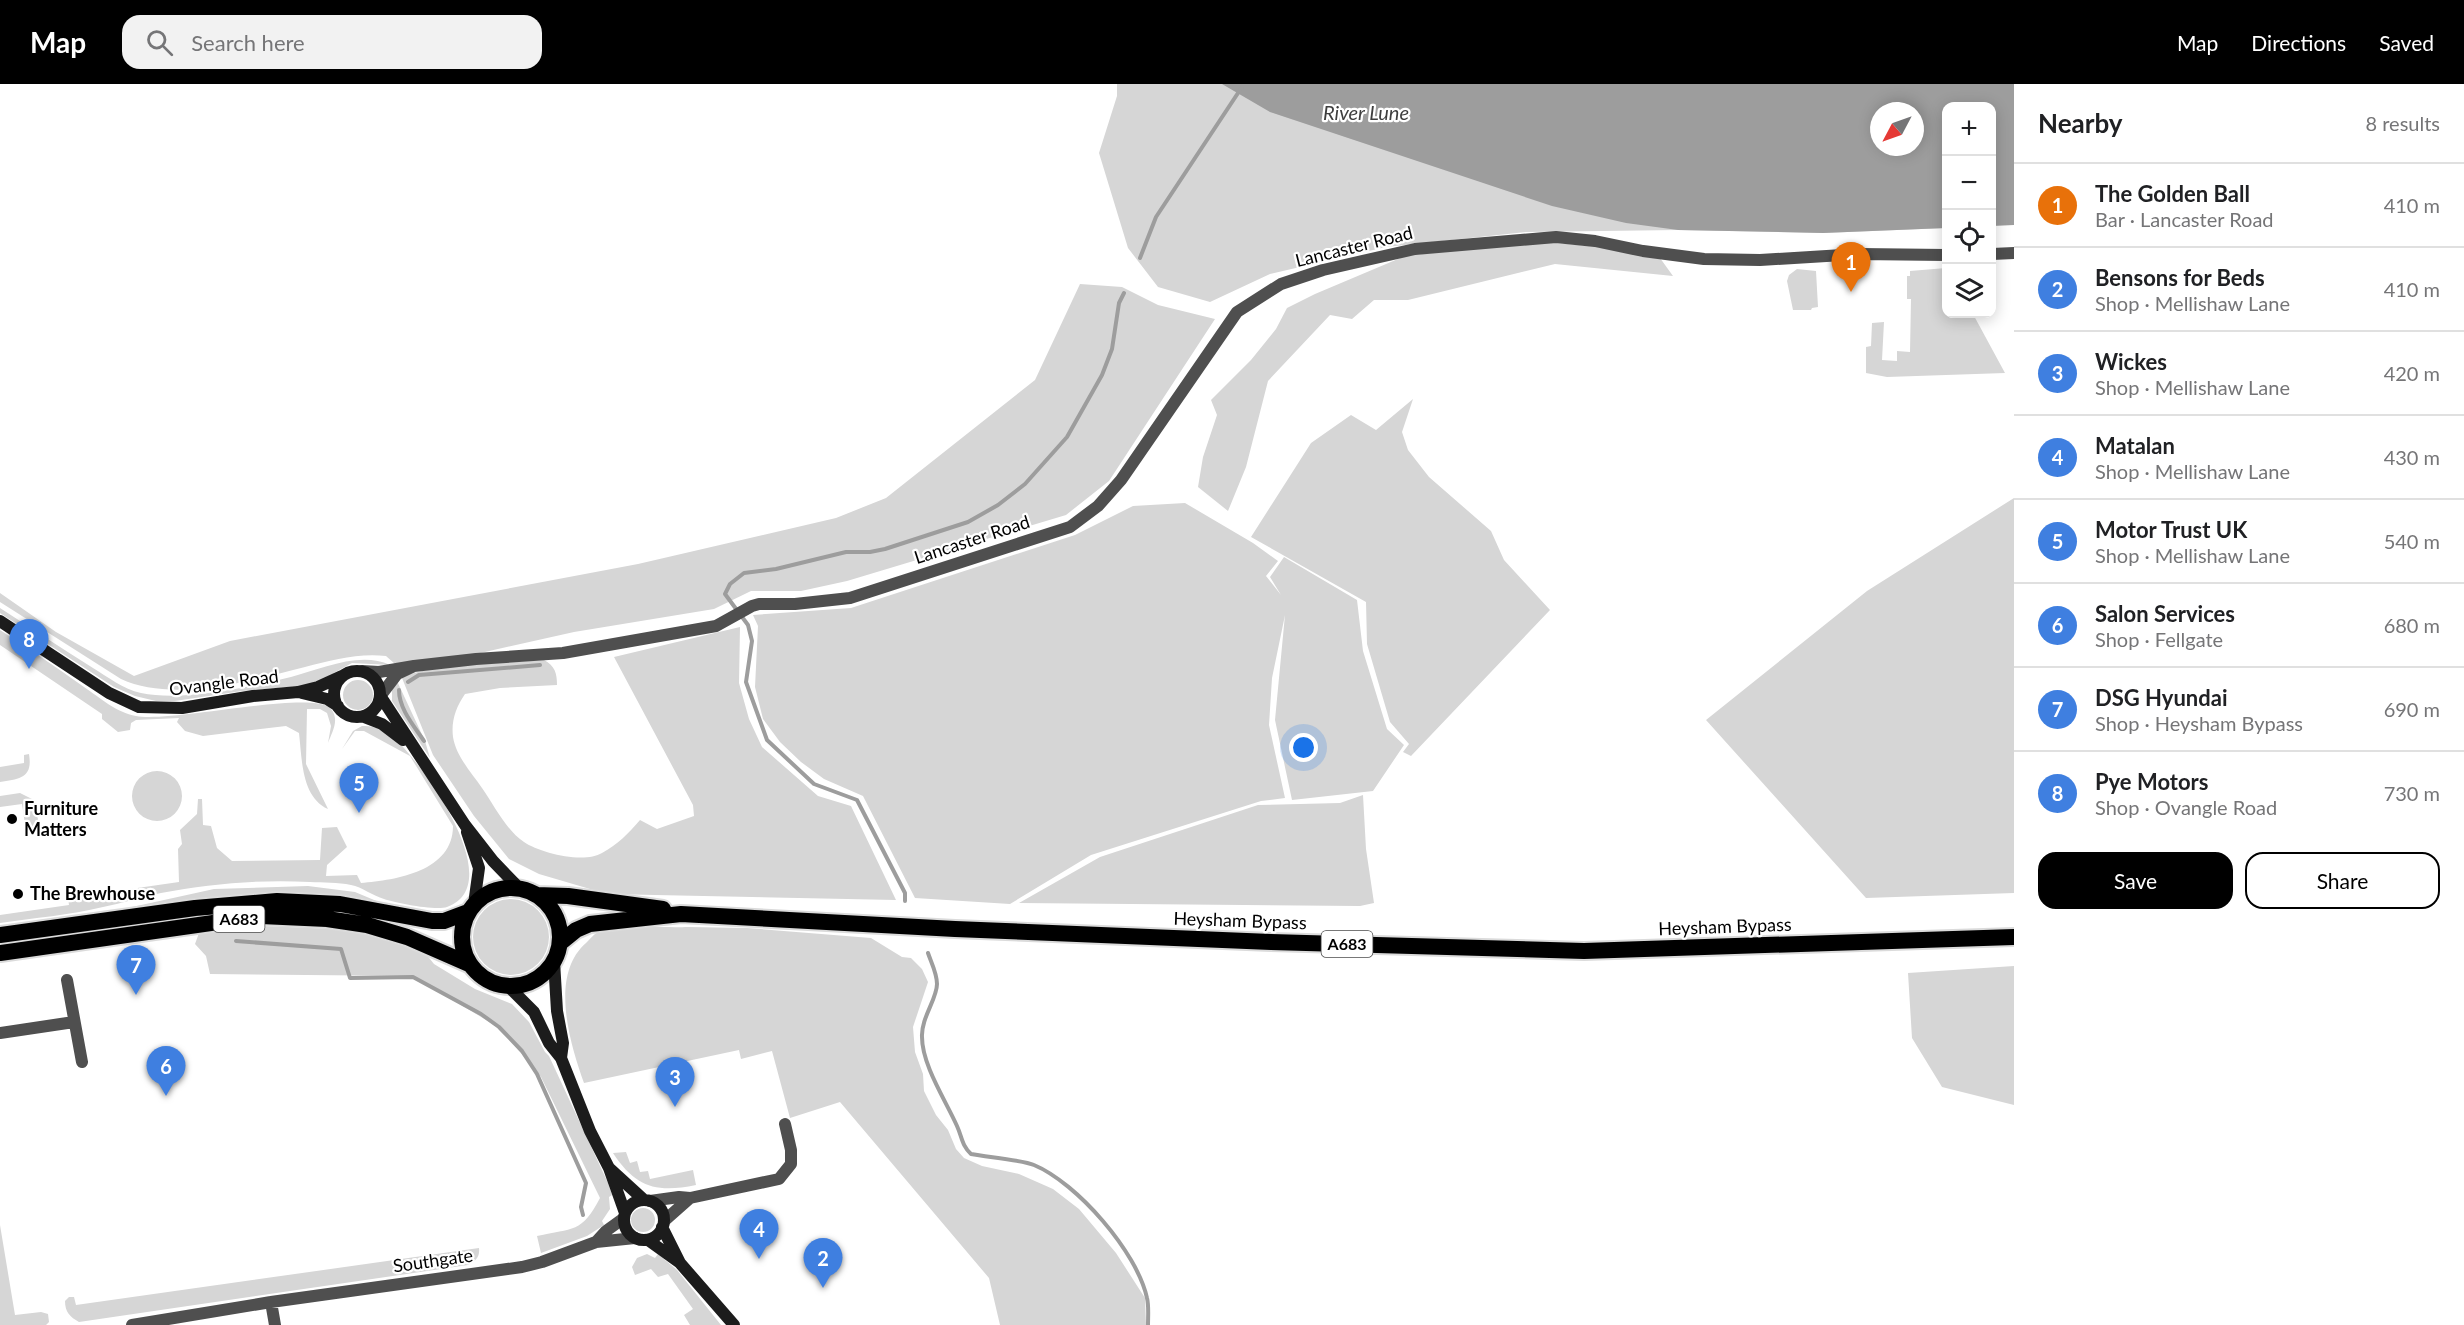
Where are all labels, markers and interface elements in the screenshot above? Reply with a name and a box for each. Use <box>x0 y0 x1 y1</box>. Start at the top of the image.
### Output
search box <box>122 15 542 69</box>
text: Map <box>30 25 86 59</box>
icon: search <box>143 26 176 59</box>
text: Search here <box>191 29 305 56</box>
text: Map <box>2177 30 2218 55</box>
text: Directions <box>2251 30 2346 55</box>
text: Saved <box>2379 30 2434 55</box>
water label: River Lune <box>1323 100 1409 124</box>
north arrow <box>1870 102 1924 156</box>
map controls <box>1942 102 1996 318</box>
button: + <box>1942 102 1996 156</box>
text: Nearby <box>2038 107 2123 139</box>
text: 8 results <box>2365 111 2440 135</box>
button: − <box>1942 156 1996 210</box>
text: The Golden Ball <box>2095 180 2250 207</box>
text: 1 <box>2052 193 2063 217</box>
text: 410 m <box>2384 193 2440 217</box>
text: Bar · Lancaster Road <box>2095 207 2274 231</box>
button: locate <box>1942 210 1996 264</box>
street label: Lancaster Road <box>1293 221 1415 271</box>
pin: 1 <box>1832 242 1870 292</box>
button: layers <box>1942 264 1996 318</box>
text: Bensons for Beds <box>2095 264 2265 291</box>
text: 2 <box>2052 277 2063 301</box>
text: 410 m <box>2384 277 2440 301</box>
text: Shop · Mellishaw Lane <box>2095 291 2290 315</box>
text: Wickes <box>2095 348 2167 375</box>
text: 3 <box>2052 361 2063 385</box>
text: 420 m <box>2384 361 2440 385</box>
text: Shop · Mellishaw Lane <box>2095 375 2290 399</box>
text: Matalan <box>2095 432 2175 459</box>
text: 4 <box>2052 445 2063 469</box>
text: 430 m <box>2384 445 2440 469</box>
text: Shop · Mellishaw Lane <box>2095 459 2290 483</box>
street label: Lancaster Road <box>911 510 1032 568</box>
text: Motor Trust UK <box>2095 516 2247 543</box>
text: 5 <box>2052 529 2063 553</box>
text: 540 m <box>2384 529 2440 553</box>
text: Shop · Mellishaw Lane <box>2095 543 2290 567</box>
text: Salon Services <box>2095 600 2235 627</box>
text: 6 <box>2052 613 2063 637</box>
text: 680 m <box>2384 613 2440 637</box>
pin: 8 <box>9 620 48 669</box>
text: Shop · Fellgate <box>2095 627 2223 651</box>
street label: Ovangle Road <box>168 664 280 700</box>
text: DSG Hyundai <box>2095 684 2228 711</box>
text: 7 <box>2052 697 2063 721</box>
text: 690 m <box>2384 697 2440 721</box>
text: Shop · Heysham Bypass <box>2095 711 2303 735</box>
your location <box>1289 733 1318 762</box>
pin: 5 <box>340 764 378 813</box>
text: Pye Motors <box>2095 768 2208 795</box>
text: 8 <box>2052 781 2063 805</box>
text: 730 m <box>2384 781 2440 805</box>
text: Shop · Ovangle Road <box>2095 795 2277 819</box>
place label: Furniture Matters <box>24 797 98 840</box>
marker: Furniture Matters <box>5 812 19 826</box>
button: Save <box>2038 852 2233 909</box>
button: Share <box>2245 852 2440 909</box>
place label: The Brewhouse <box>30 882 155 904</box>
marker: The Brewhouse <box>11 887 25 901</box>
road number: A683 <box>214 906 264 932</box>
street label: Heysham Bypass <box>1173 907 1307 933</box>
street label: Heysham Bypass <box>1658 913 1792 939</box>
road number: A683 <box>1322 931 1372 957</box>
pin: 7 <box>116 946 156 995</box>
pin: 6 <box>146 1046 186 1096</box>
pin: 3 <box>656 1058 694 1107</box>
pin: 4 <box>740 1210 778 1259</box>
pin: 2 <box>804 1238 842 1288</box>
street label: Southgate <box>391 1244 474 1277</box>

